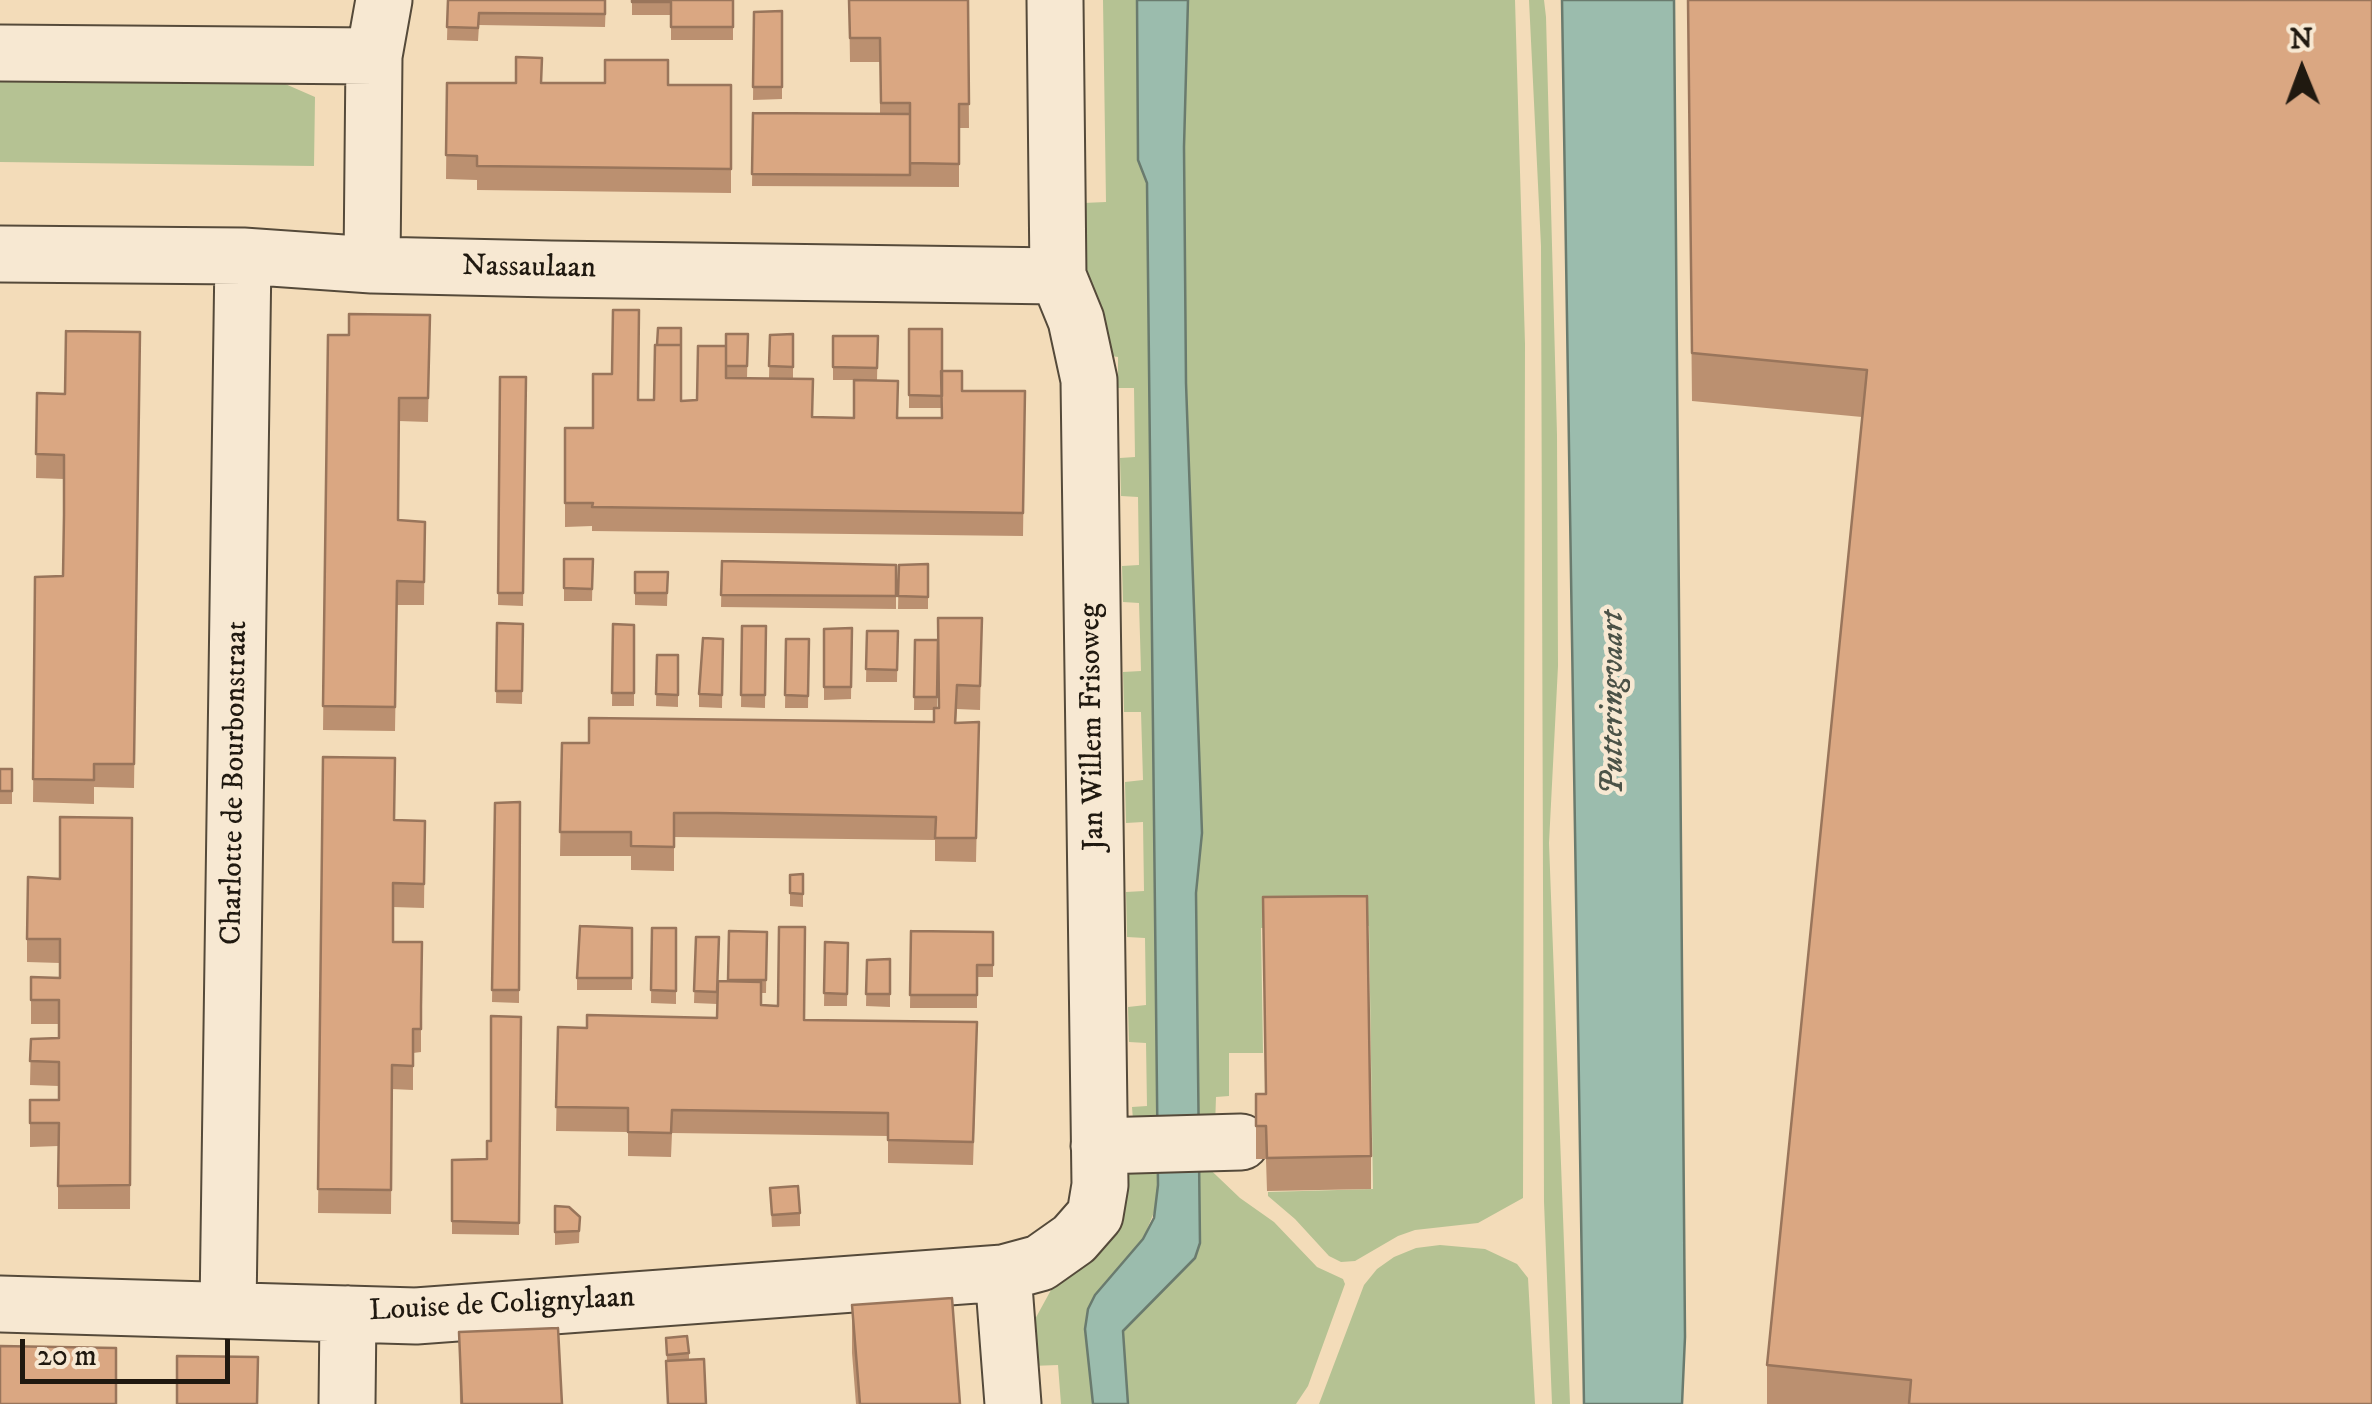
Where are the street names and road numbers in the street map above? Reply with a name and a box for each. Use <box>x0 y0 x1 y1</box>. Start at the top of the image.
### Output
street label: Nassaulaan <box>462 250 596 288</box>
street label: Jan Willem Frisoweg <box>1074 603 1114 851</box>
street label: Charlotte de Bourbonstraat <box>215 621 257 945</box>
street label: Louise de Colignylaan <box>368 1281 636 1331</box>

